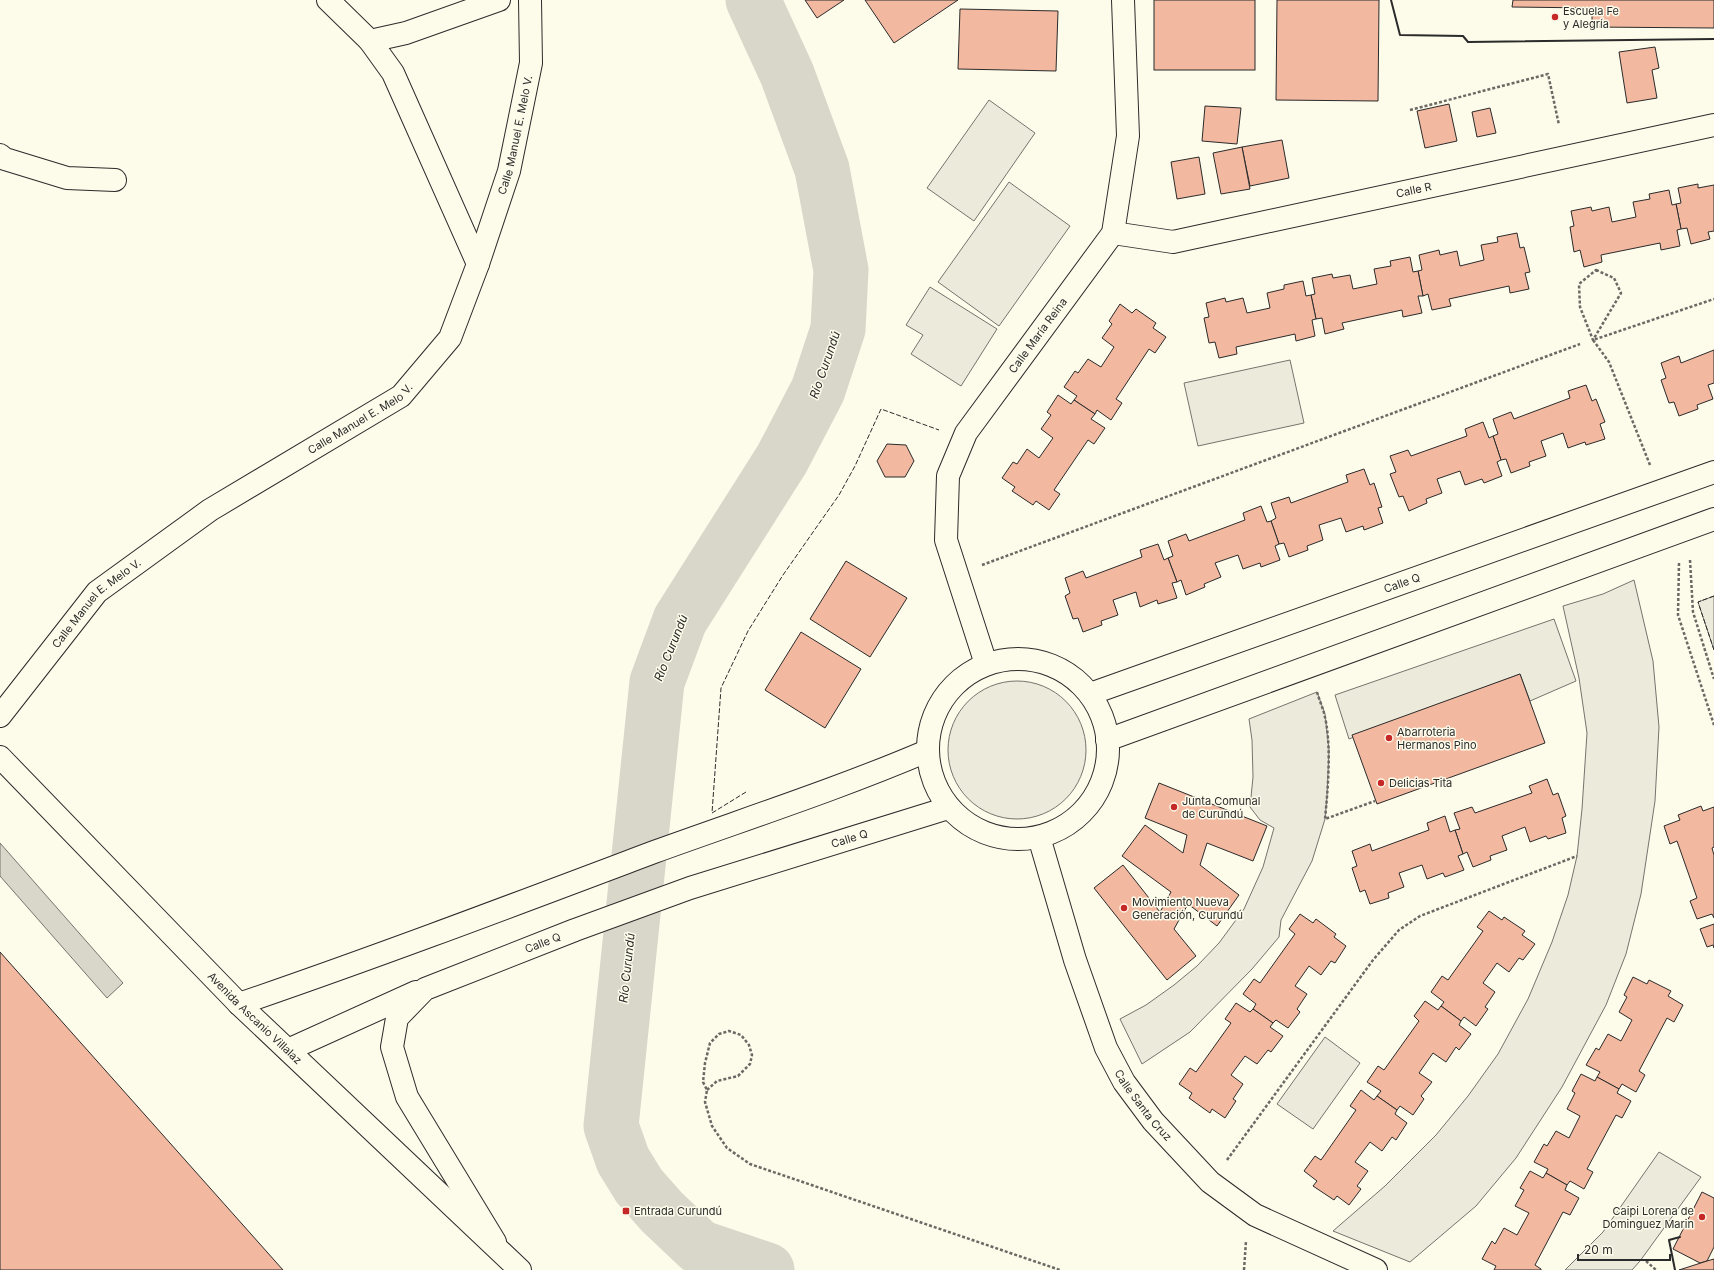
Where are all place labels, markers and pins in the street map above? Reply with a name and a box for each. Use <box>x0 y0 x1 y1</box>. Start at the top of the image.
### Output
place label: Escuela Fe y Alegría <box>1563 4 1619 31</box>
marker: Escuela Fe y Alegría <box>1550 12 1560 22</box>
place label: Abarroteria Hermanos Pino <box>1397 725 1477 752</box>
marker: Abarroteria Hermanos Pino <box>1384 733 1394 743</box>
place label: Delicias Tita <box>1389 776 1452 790</box>
marker: Delicias Tita <box>1376 778 1386 788</box>
place label: Junta Comunal de Curundú <box>1182 794 1260 821</box>
marker: Junta Comunal de Curundú <box>1169 802 1179 812</box>
place label: Movimiento Nueva Generación, Curundú <box>1132 895 1243 922</box>
marker: Movimiento Nueva Generación, Curundú <box>1119 903 1129 913</box>
place label: Entrada Curundú <box>634 1204 722 1218</box>
place label: Caipi Lorena de Dominguez Marin <box>1602 1204 1694 1231</box>
marker: Entrada Curundú <box>621 1206 631 1216</box>
marker: Caipi Lorena de Dominguez Marin <box>1697 1212 1707 1222</box>

